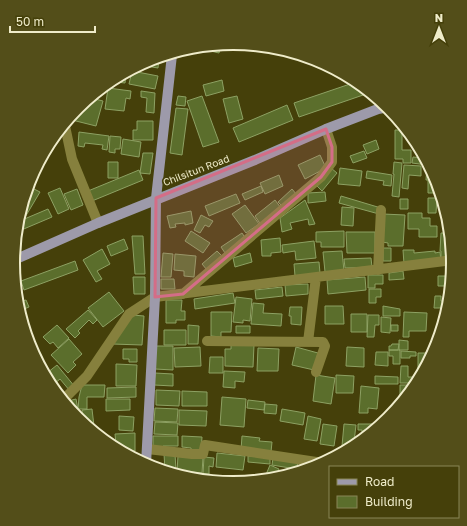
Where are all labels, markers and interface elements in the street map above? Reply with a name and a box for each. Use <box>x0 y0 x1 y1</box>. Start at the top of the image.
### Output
scale bar <box>10 8 95 34</box>
north arrow <box>419 8 459 48</box>
text: N <box>435 11 443 24</box>
text: 50 m <box>16 14 44 29</box>
street label: Chilsitun Road <box>161 152 231 188</box>
legend <box>329 466 459 518</box>
text: Road <box>365 474 394 489</box>
text: Building <box>365 494 413 509</box>

